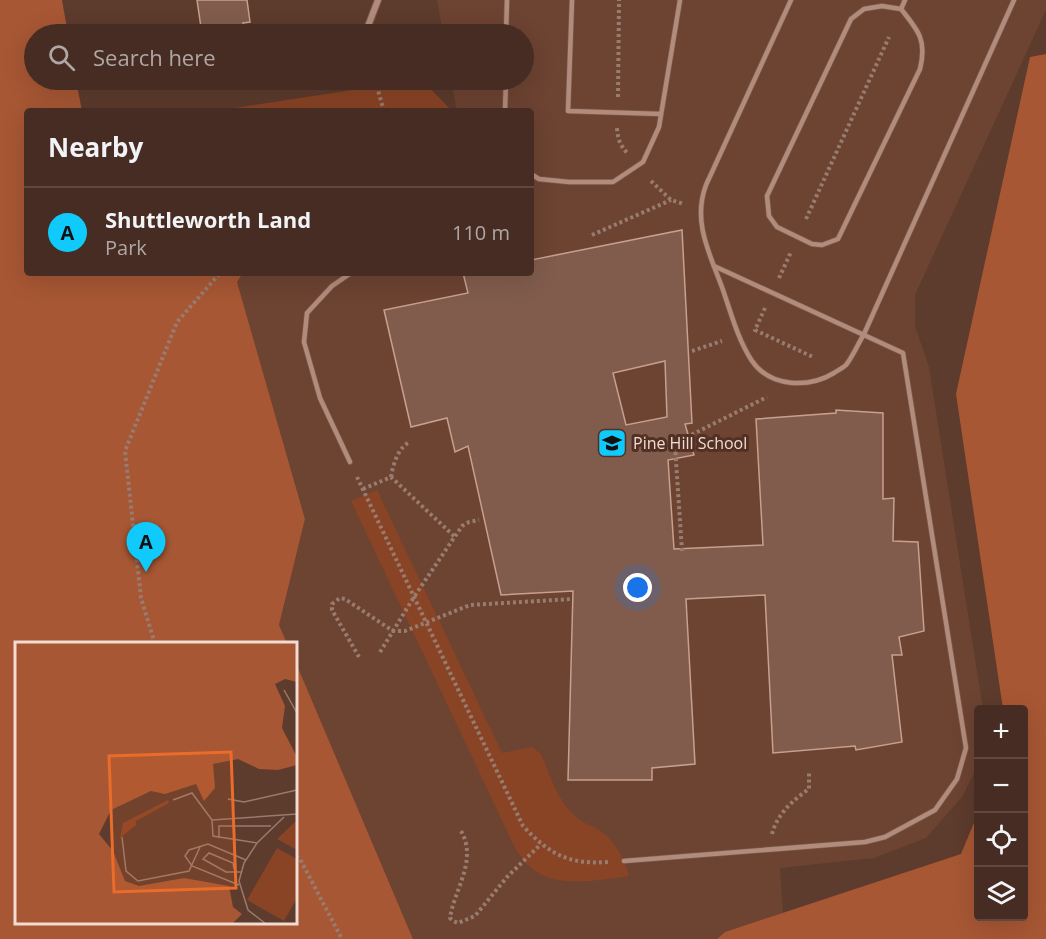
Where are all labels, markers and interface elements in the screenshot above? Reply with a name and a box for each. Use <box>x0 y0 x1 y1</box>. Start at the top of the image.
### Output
search box <box>24 24 534 90</box>
icon: search <box>45 41 78 74</box>
text: Search here <box>93 42 216 72</box>
text: Nearby <box>48 129 143 165</box>
text: Shuttleworth Land <box>105 204 311 234</box>
text: A <box>61 219 74 246</box>
text: 110 m <box>452 219 510 246</box>
text: Park <box>105 234 147 261</box>
school or university icon: Pine Hill School <box>596 427 628 459</box>
place label: Pine Hill School <box>633 432 747 454</box>
pin: A <box>126 522 166 572</box>
your location <box>623 573 652 602</box>
inset map <box>15 642 297 924</box>
map controls <box>974 705 1028 921</box>
button: + <box>974 705 1028 759</box>
button: − <box>974 759 1028 813</box>
button: locate <box>974 813 1028 867</box>
button: layers <box>974 867 1028 921</box>

